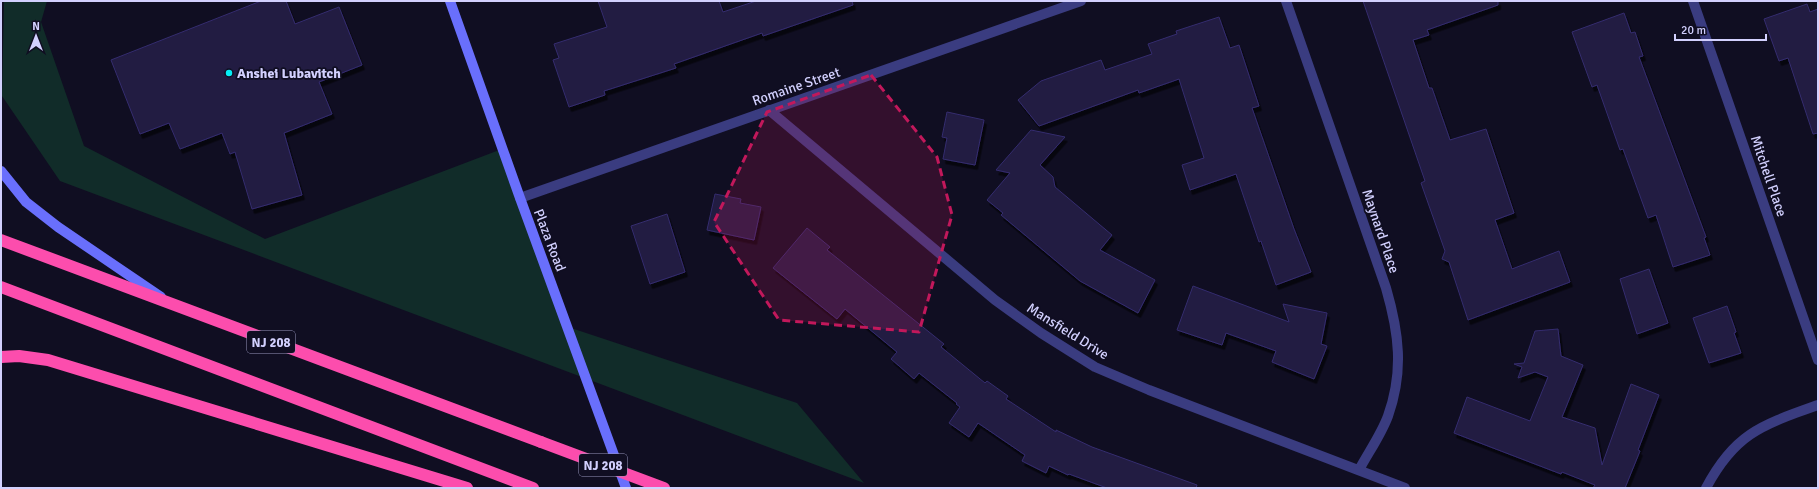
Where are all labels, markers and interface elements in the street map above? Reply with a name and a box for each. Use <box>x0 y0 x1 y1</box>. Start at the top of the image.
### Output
north arrow <box>16 16 56 56</box>
scale bar <box>1675 16 1766 42</box>
text: N <box>32 20 40 33</box>
text: 20 m <box>1681 23 1706 38</box>
street label: Romaine Street <box>750 63 842 109</box>
place label: Anshei Lubavitch <box>237 65 341 82</box>
marker: Anshei Lubavitch <box>224 68 234 78</box>
street label: Mitchell Place <box>1747 133 1790 219</box>
street label: Maynard Place <box>1358 187 1403 275</box>
street label: Plaza Road <box>530 207 569 274</box>
street label: Mansfield Drive <box>1024 300 1112 363</box>
road number: NJ 208 <box>247 331 295 353</box>
road number: NJ 208 <box>579 454 627 476</box>

